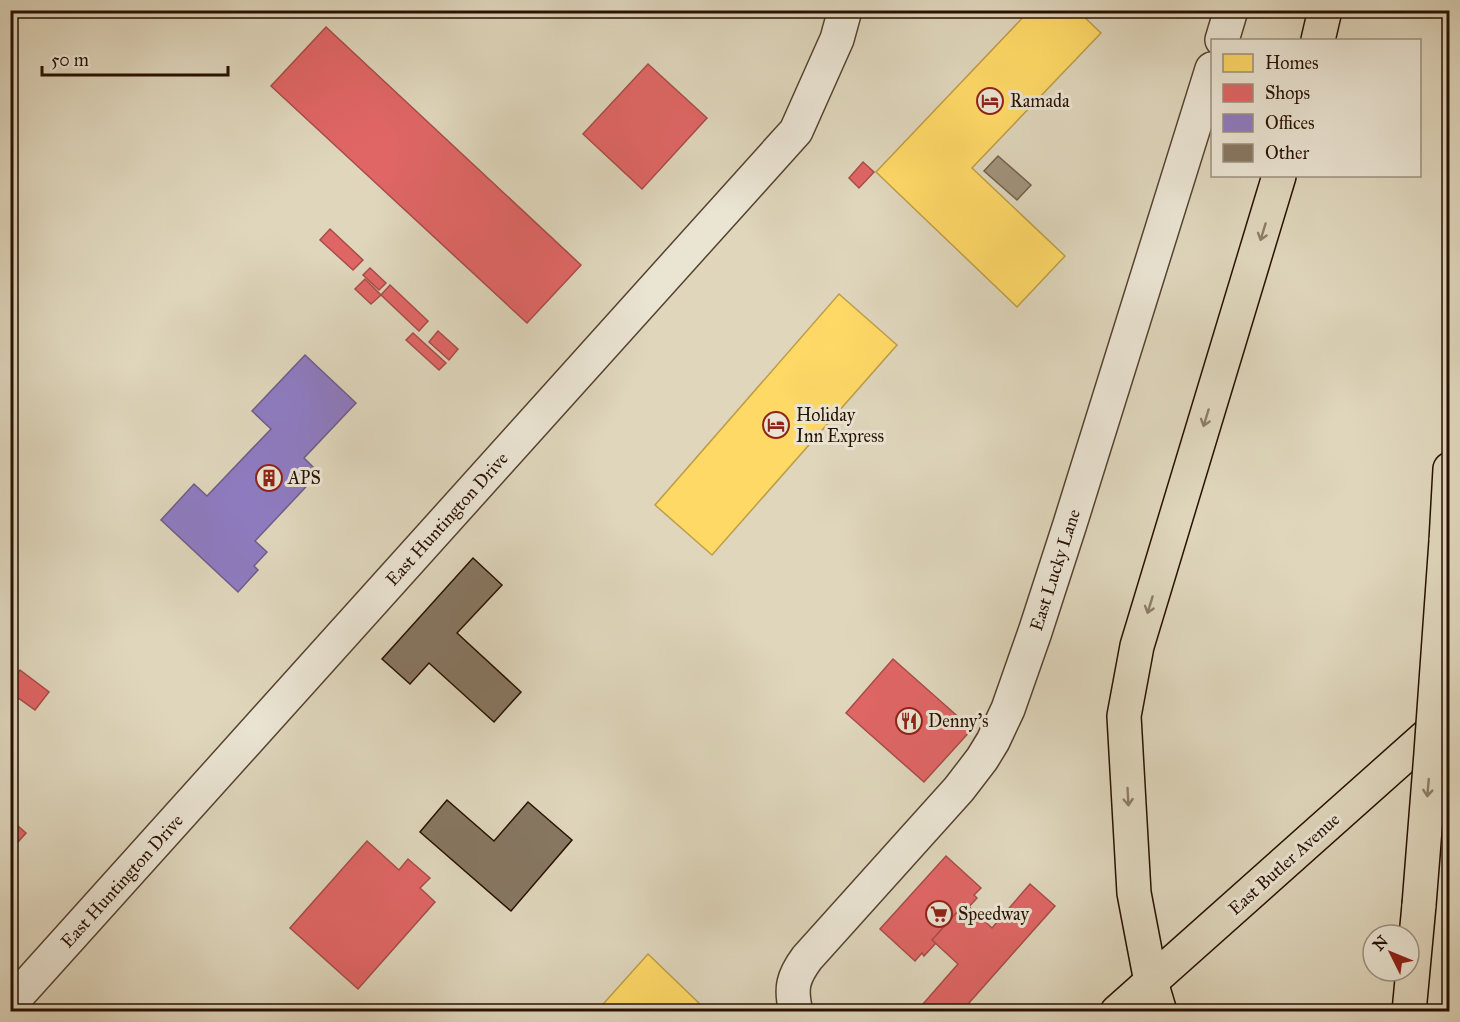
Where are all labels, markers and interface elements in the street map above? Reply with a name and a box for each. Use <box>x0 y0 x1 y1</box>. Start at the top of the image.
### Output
scale bar <box>42 39 228 77</box>
legend <box>1211 39 1421 177</box>
text: 50 m <box>51 49 89 71</box>
text: Homes <box>1265 52 1319 74</box>
text: Shops <box>1265 82 1310 104</box>
hotel icon: Ramada <box>975 86 1005 116</box>
place label: Ramada <box>1010 90 1070 112</box>
text: Offices <box>1265 112 1315 134</box>
text: Other <box>1265 142 1310 164</box>
one-way arrow <box>1257 222 1268 241</box>
place label: Holiday Inn Express <box>796 404 884 447</box>
one-way arrow <box>1200 408 1211 427</box>
hotel icon: Holiday Inn Express <box>761 410 791 440</box>
street label: East Huntington Drive <box>381 448 514 591</box>
building icon: APS <box>254 463 284 493</box>
place label: APS <box>287 467 321 489</box>
street label: East Lucky Lane <box>1025 506 1085 634</box>
one-way arrow <box>1144 595 1155 614</box>
restaurant icon: Denny's <box>894 706 924 736</box>
place label: Denny's <box>928 710 989 732</box>
one-way arrow <box>1423 777 1434 797</box>
one-way arrow <box>1123 786 1134 806</box>
street label: East Butler Avenue <box>1224 808 1344 920</box>
street label: East Huntington Drive <box>56 810 189 953</box>
supermarket icon: Speedway <box>924 899 954 929</box>
place label: Speedway <box>958 903 1029 925</box>
north arrow <box>1361 923 1421 983</box>
text: N <box>1369 931 1392 955</box>

